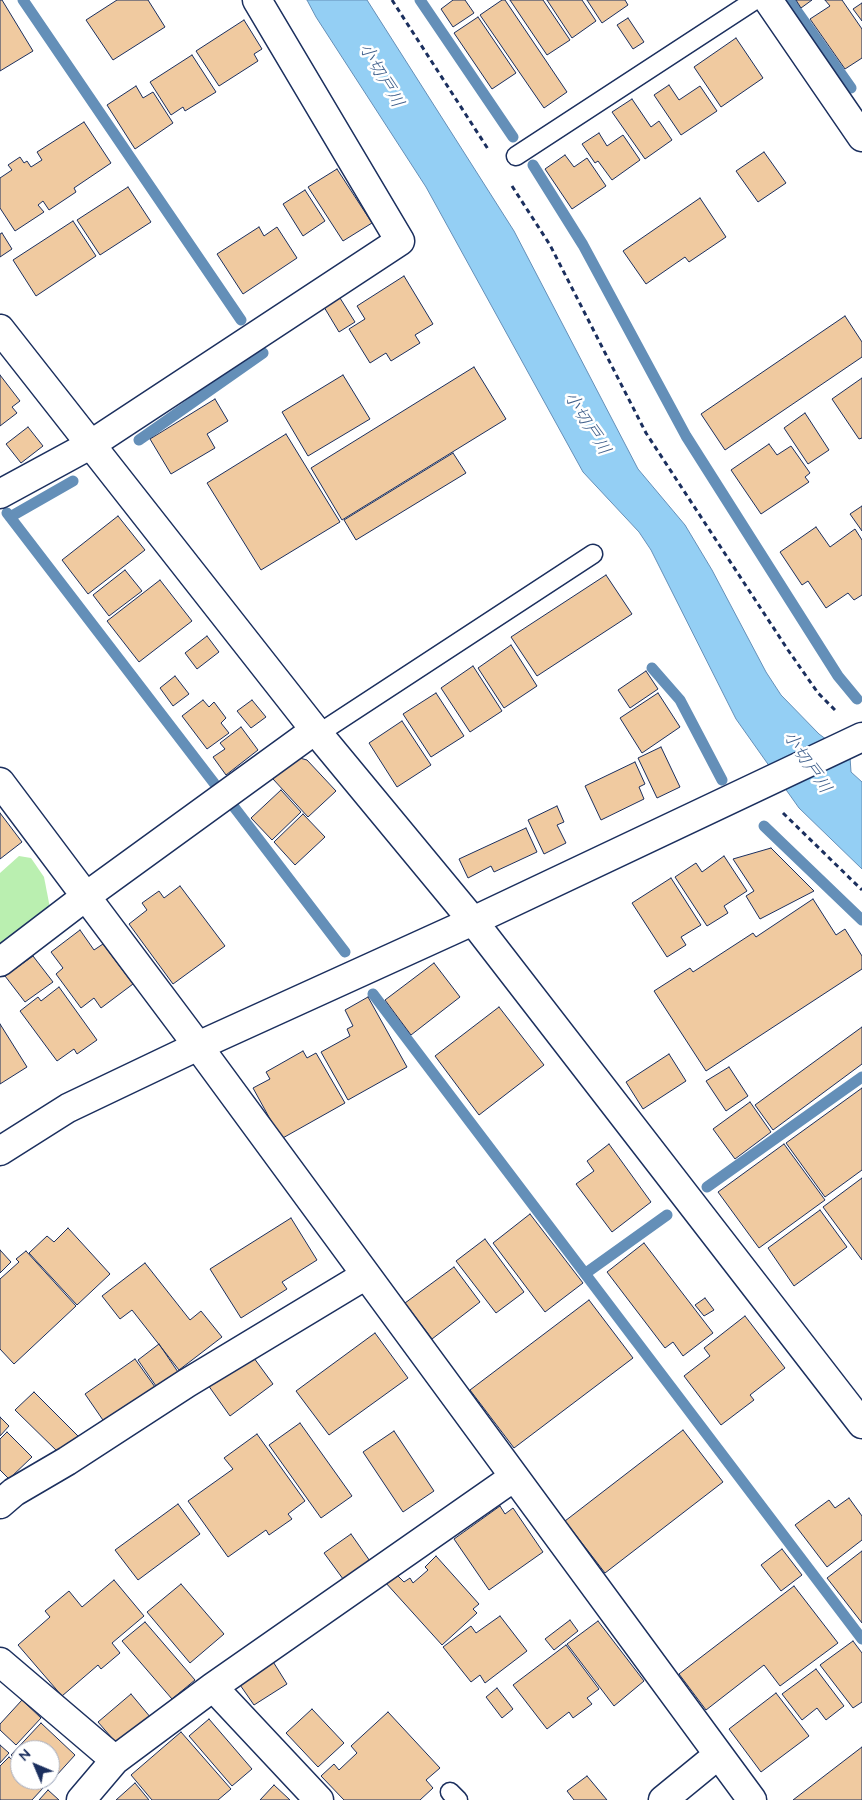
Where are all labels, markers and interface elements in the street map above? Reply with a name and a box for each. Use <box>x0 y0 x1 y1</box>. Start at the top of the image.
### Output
water label: 小切戸川 <box>353 39 407 113</box>
water label: 小切戸川 <box>558 388 614 460</box>
water label: 小切戸川 <box>777 727 835 799</box>
north arrow <box>10 1740 60 1790</box>
text: N <box>15 1745 35 1765</box>

